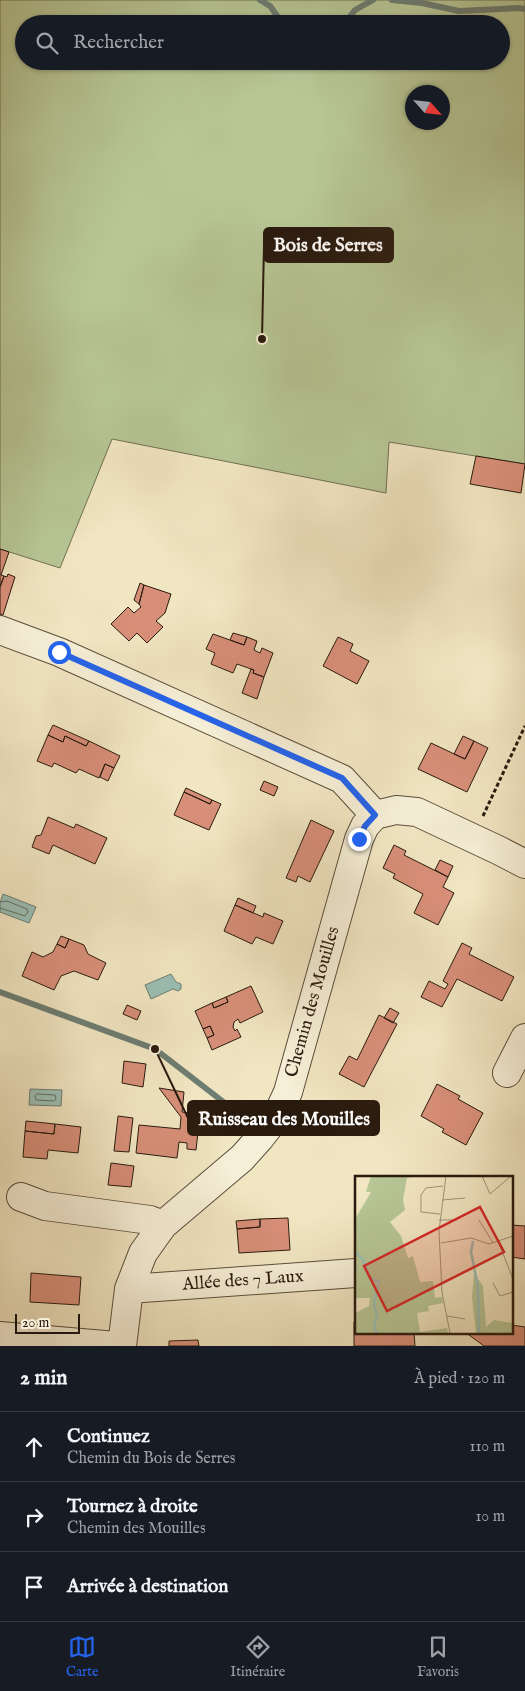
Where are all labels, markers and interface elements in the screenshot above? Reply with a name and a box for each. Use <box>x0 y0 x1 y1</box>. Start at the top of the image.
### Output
search box <box>15 15 510 70</box>
icon: search <box>33 29 61 57</box>
text: Rechercher <box>73 31 164 55</box>
north arrow <box>405 85 450 130</box>
callout: Bois de Serres <box>264 228 393 262</box>
text: Bois de Serres <box>273 234 383 258</box>
route start <box>48 641 71 664</box>
route end <box>348 828 371 851</box>
street label: Chemin des Mouilles <box>280 924 346 1080</box>
callout: Ruisseau des Mouilles <box>188 1101 379 1135</box>
text: Ruisseau des Mouilles <box>198 1108 370 1132</box>
inset map <box>355 1176 512 1334</box>
street label: Allée des 7 Laux <box>181 1265 305 1297</box>
scale bar <box>15 1311 80 1334</box>
text: 20 m <box>22 1314 49 1332</box>
text: 2 min <box>20 1365 67 1392</box>
text: À pied · 120 m <box>414 1369 505 1389</box>
text: Continuez <box>67 1425 150 1449</box>
icon: ahead <box>20 1433 48 1461</box>
text: 110 m <box>469 1437 505 1457</box>
text: Chemin du Bois de Serres <box>67 1449 235 1469</box>
text: Tournez à droite <box>67 1495 198 1519</box>
icon: right <box>20 1503 48 1531</box>
text: 10 m <box>475 1507 505 1527</box>
text: Chemin des Mouilles <box>67 1519 206 1539</box>
icon: arrive <box>20 1573 48 1601</box>
text: Arrivée à destination <box>67 1575 228 1599</box>
tab: Carte <box>66 1633 98 1681</box>
tab: Itinéraire <box>230 1633 285 1681</box>
tab: Favoris <box>417 1633 459 1681</box>

